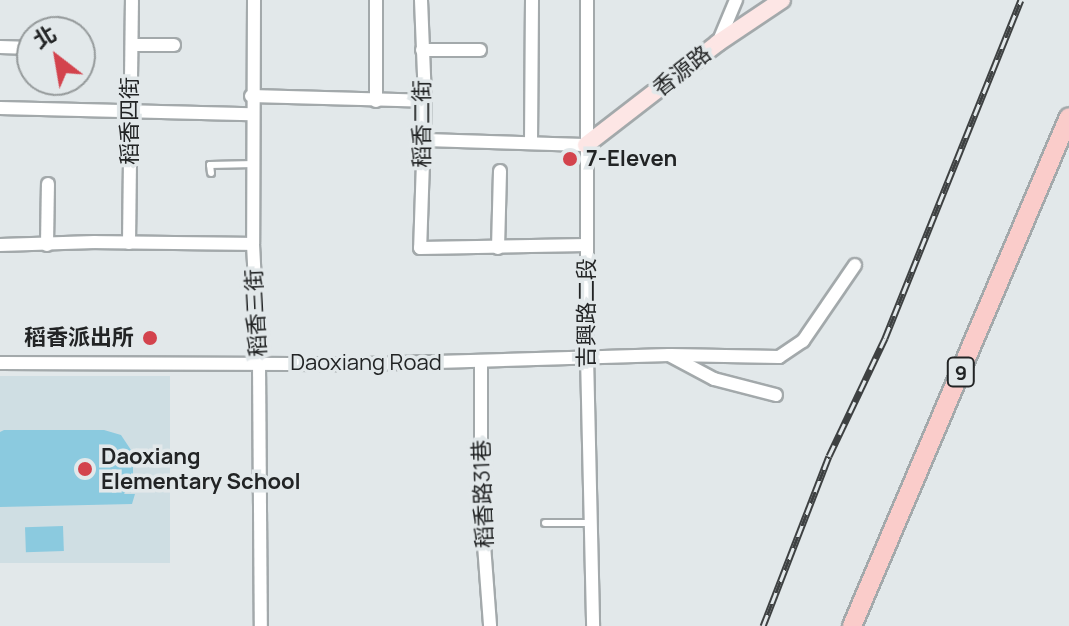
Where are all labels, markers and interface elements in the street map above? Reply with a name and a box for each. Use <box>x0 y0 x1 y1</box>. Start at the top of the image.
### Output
north arrow <box>16 16 96 96</box>
text: 北 <box>28 19 62 56</box>
street label: 香源路 <box>648 40 716 102</box>
street label: 稻香四街 <box>117 77 143 165</box>
street label: 稻香二街 <box>409 80 435 168</box>
place label: 7-Eleven <box>586 146 677 172</box>
marker: 7-Eleven <box>561 150 579 168</box>
street label: 吉興路二段 <box>574 258 600 368</box>
street label: 稻香三街 <box>241 268 271 358</box>
place label: 稻香派出所 <box>24 325 134 351</box>
marker: 稻香派出所 <box>141 329 159 347</box>
street label: Daoxiang Road <box>290 350 442 376</box>
road number: 9 <box>945 356 977 388</box>
street label: 稻香路31巷 <box>468 439 498 549</box>
place label: Daoxiang Elementary School <box>101 443 301 494</box>
marker: Daoxiang Elementary School <box>76 460 94 478</box>

